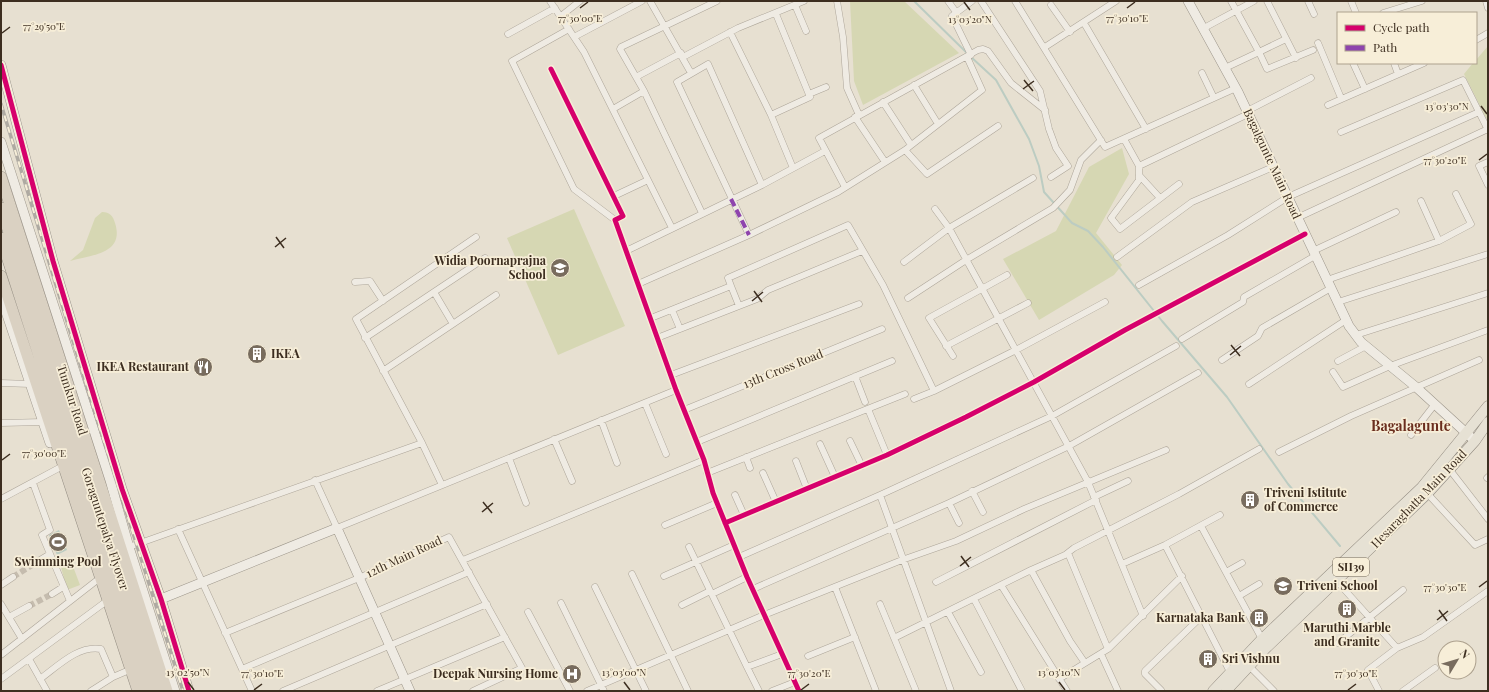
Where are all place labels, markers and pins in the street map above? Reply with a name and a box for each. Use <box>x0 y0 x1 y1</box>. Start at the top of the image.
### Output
place label: Widia Poornaprajna School <box>434 252 547 282</box>
school or university icon: Widia Poornaprajna School <box>549 257 571 279</box>
building icon: IKEA <box>246 343 268 365</box>
place label: IKEA <box>271 345 301 361</box>
restaurant icon: IKEA Restaurant <box>192 356 214 378</box>
place label: IKEA Restaurant <box>96 358 190 374</box>
place label: Triveni Istitute of Commerce <box>1264 484 1347 514</box>
building icon: Triveni Istitute of Commerce <box>1239 489 1261 511</box>
sports icon: Swimming Pool <box>47 531 69 553</box>
place label: Swimming Pool <box>14 553 102 569</box>
school or university icon: Triveni School <box>1272 575 1294 597</box>
place label: Triveni School <box>1297 577 1378 593</box>
building icon: Maruthi Marble and Granite <box>1336 598 1358 620</box>
building icon: Karnataka Bank <box>1248 607 1270 629</box>
place label: Karnataka Bank <box>1156 609 1246 625</box>
place label: Maruthi Marble and Granite <box>1303 619 1391 649</box>
building icon: Sri Vishnu <box>1197 648 1219 670</box>
place label: Sri Vishnu <box>1222 650 1280 666</box>
hospital icon: Deepak Nursing Home <box>561 663 583 685</box>
place label: Deepak Nursing Home <box>433 665 558 681</box>

